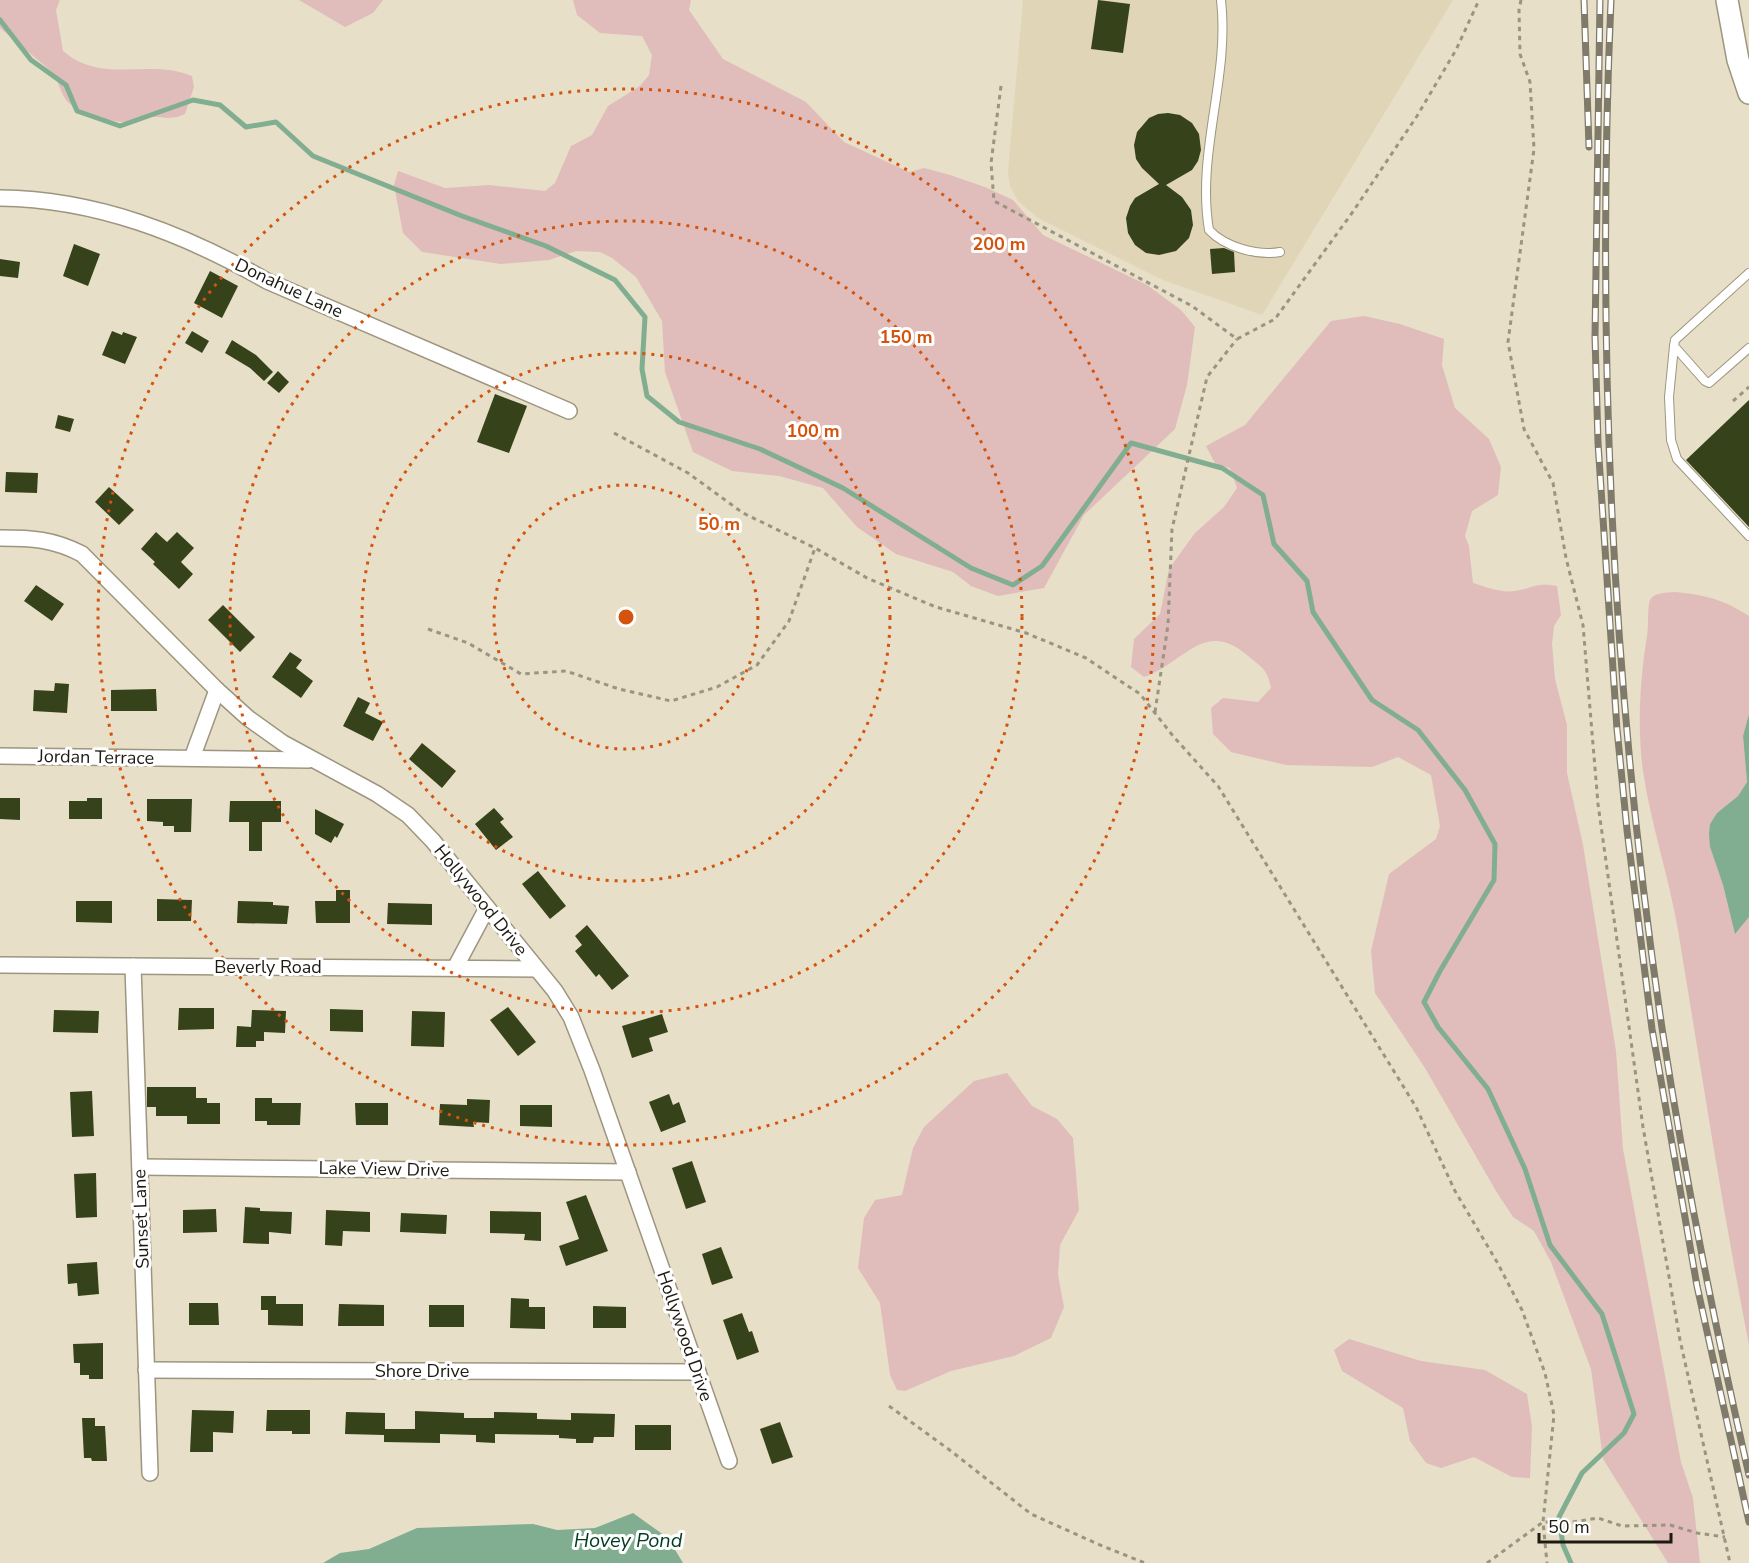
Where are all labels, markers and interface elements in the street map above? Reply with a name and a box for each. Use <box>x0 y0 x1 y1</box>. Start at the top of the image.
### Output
text: 200 m <box>972 232 1026 256</box>
street label: Donahue Lane <box>231 252 347 324</box>
text: 150 m <box>879 325 933 349</box>
text: 100 m <box>786 419 840 443</box>
text: 50 m <box>698 512 740 536</box>
centre of rings <box>616 607 636 627</box>
street label: Jordan Terrace <box>37 744 154 770</box>
street label: Hollywood Drive <box>429 839 533 961</box>
street label: Beverly Road <box>214 955 322 979</box>
street label: Lake View Drive <box>318 1156 450 1182</box>
street label: Sunset Lane <box>127 1169 155 1269</box>
street label: Hollywood Drive <box>651 1268 719 1404</box>
street label: Shore Drive <box>375 1359 469 1383</box>
scale bar <box>1539 1506 1671 1544</box>
text: 50 m <box>1548 1515 1590 1539</box>
water label: Hovey Pond <box>574 1527 683 1554</box>

